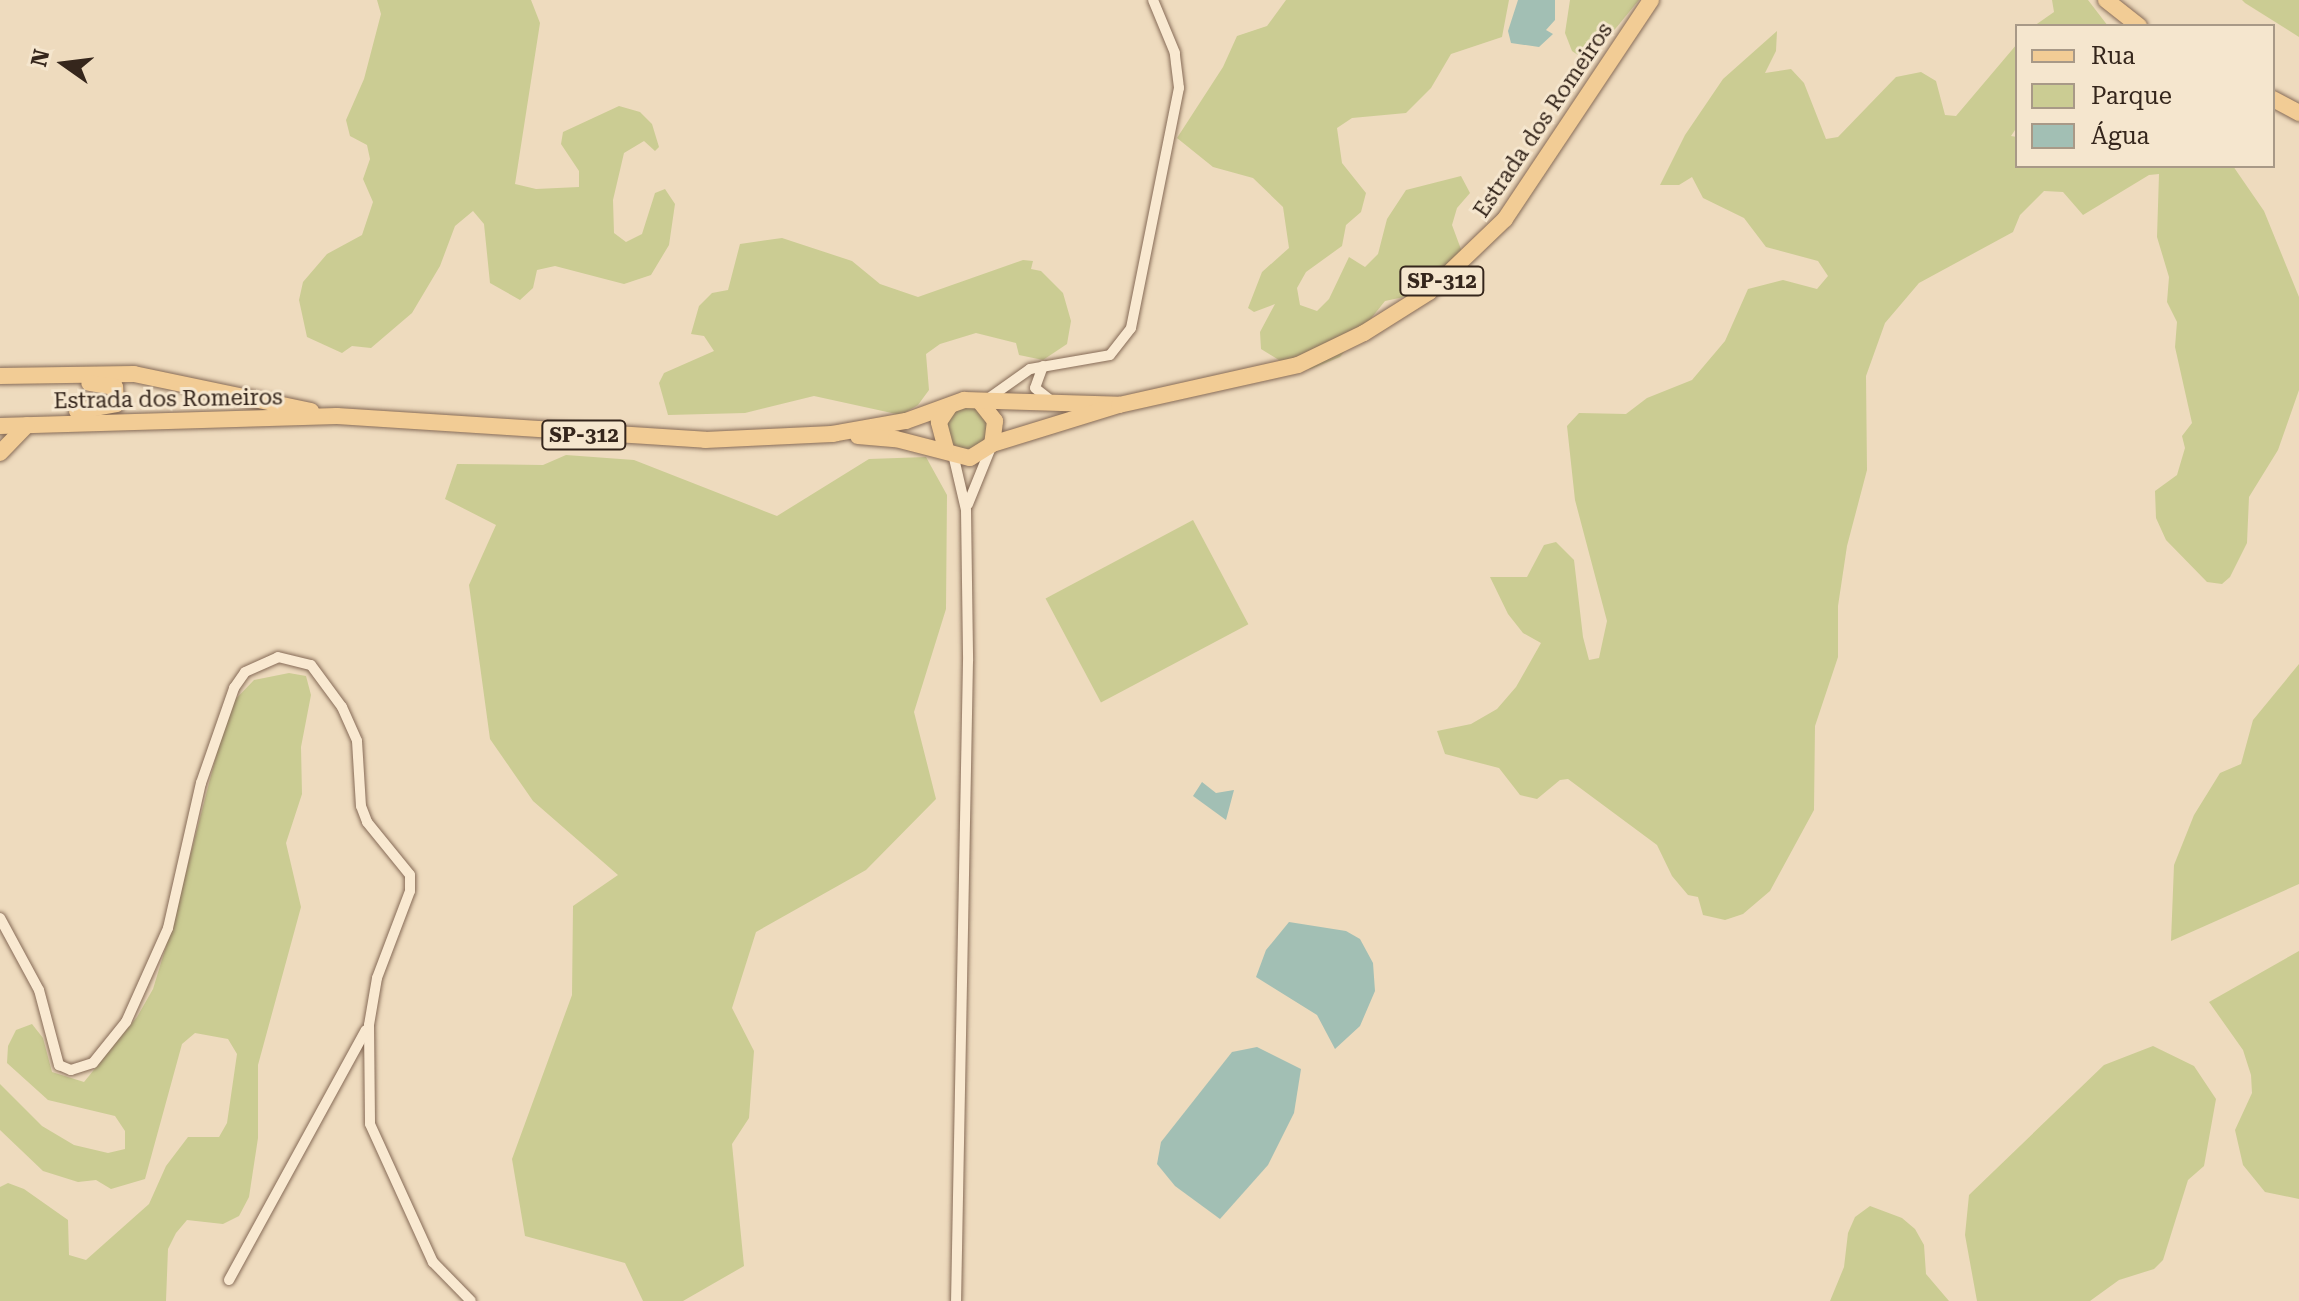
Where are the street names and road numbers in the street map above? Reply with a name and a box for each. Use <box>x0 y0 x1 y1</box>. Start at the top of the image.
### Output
street label: Estrada dos Romeiros <box>1468 18 1618 222</box>
road number: SP-312 <box>1398 265 1486 297</box>
street label: Estrada dos Romeiros <box>53 384 283 414</box>
road number: SP-312 <box>540 419 628 451</box>

